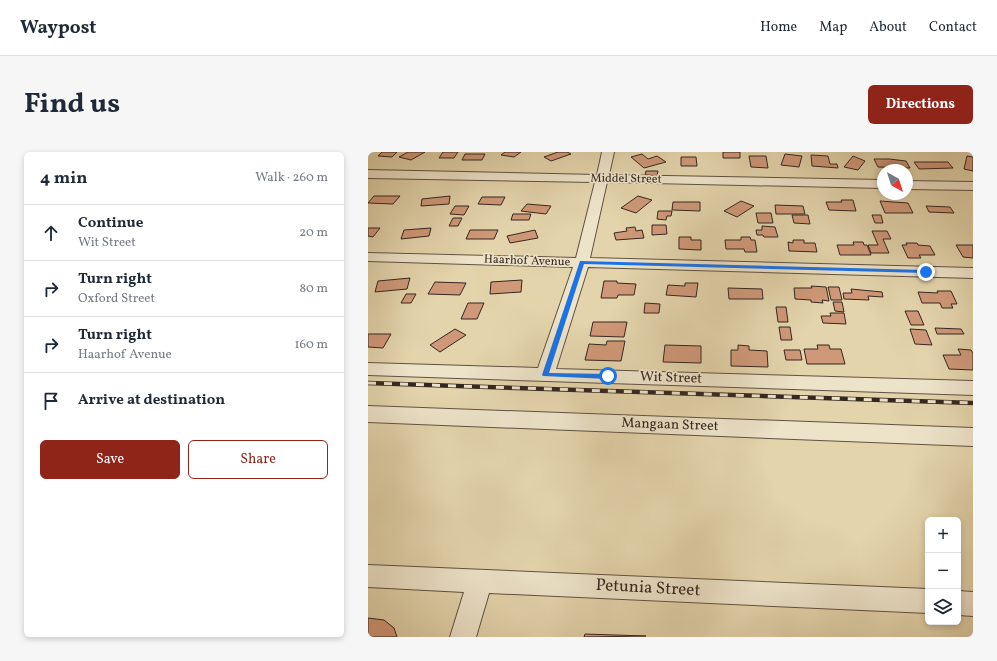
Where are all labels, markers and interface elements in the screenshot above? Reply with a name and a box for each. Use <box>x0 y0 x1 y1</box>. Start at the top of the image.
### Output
text: Waypost <box>20 15 96 41</box>
text: Home <box>760 18 797 37</box>
text: Map <box>819 18 847 37</box>
text: About <box>869 18 907 37</box>
text: Contact <box>929 18 977 37</box>
text: Find us <box>24 85 120 124</box>
button: Directions <box>868 85 973 124</box>
north arrow <box>877 164 913 200</box>
text: 4 min <box>40 167 87 190</box>
text: Walk · 260 m <box>255 169 328 187</box>
street label: Middel Street <box>590 170 662 188</box>
text: Continue <box>78 213 143 234</box>
icon: ahead <box>40 222 62 244</box>
text: 20 m <box>299 224 328 242</box>
text: Wit Street <box>78 234 136 252</box>
street label: Haarhof Avenue <box>483 251 571 271</box>
route end <box>917 263 935 281</box>
text: Turn right <box>78 269 152 290</box>
icon: right <box>40 278 62 300</box>
text: 80 m <box>299 280 328 298</box>
text: Oxford Street <box>78 290 155 308</box>
text: Turn right <box>78 325 152 346</box>
icon: right <box>40 334 62 356</box>
text: 160 m <box>294 336 328 354</box>
text: Haarhof Avenue <box>78 346 172 364</box>
route start <box>599 367 617 385</box>
street label: Wit Street <box>640 367 703 389</box>
icon: arrive <box>40 390 62 412</box>
text: Arrive at destination <box>78 390 225 411</box>
street label: Mangaan Street <box>621 414 719 436</box>
button: Save <box>40 440 180 479</box>
button: Share <box>188 440 328 479</box>
map controls <box>925 517 961 625</box>
button: + <box>925 517 961 553</box>
button: − <box>925 553 961 589</box>
street label: Petunia Street <box>595 574 701 602</box>
button: layers <box>925 589 961 625</box>

